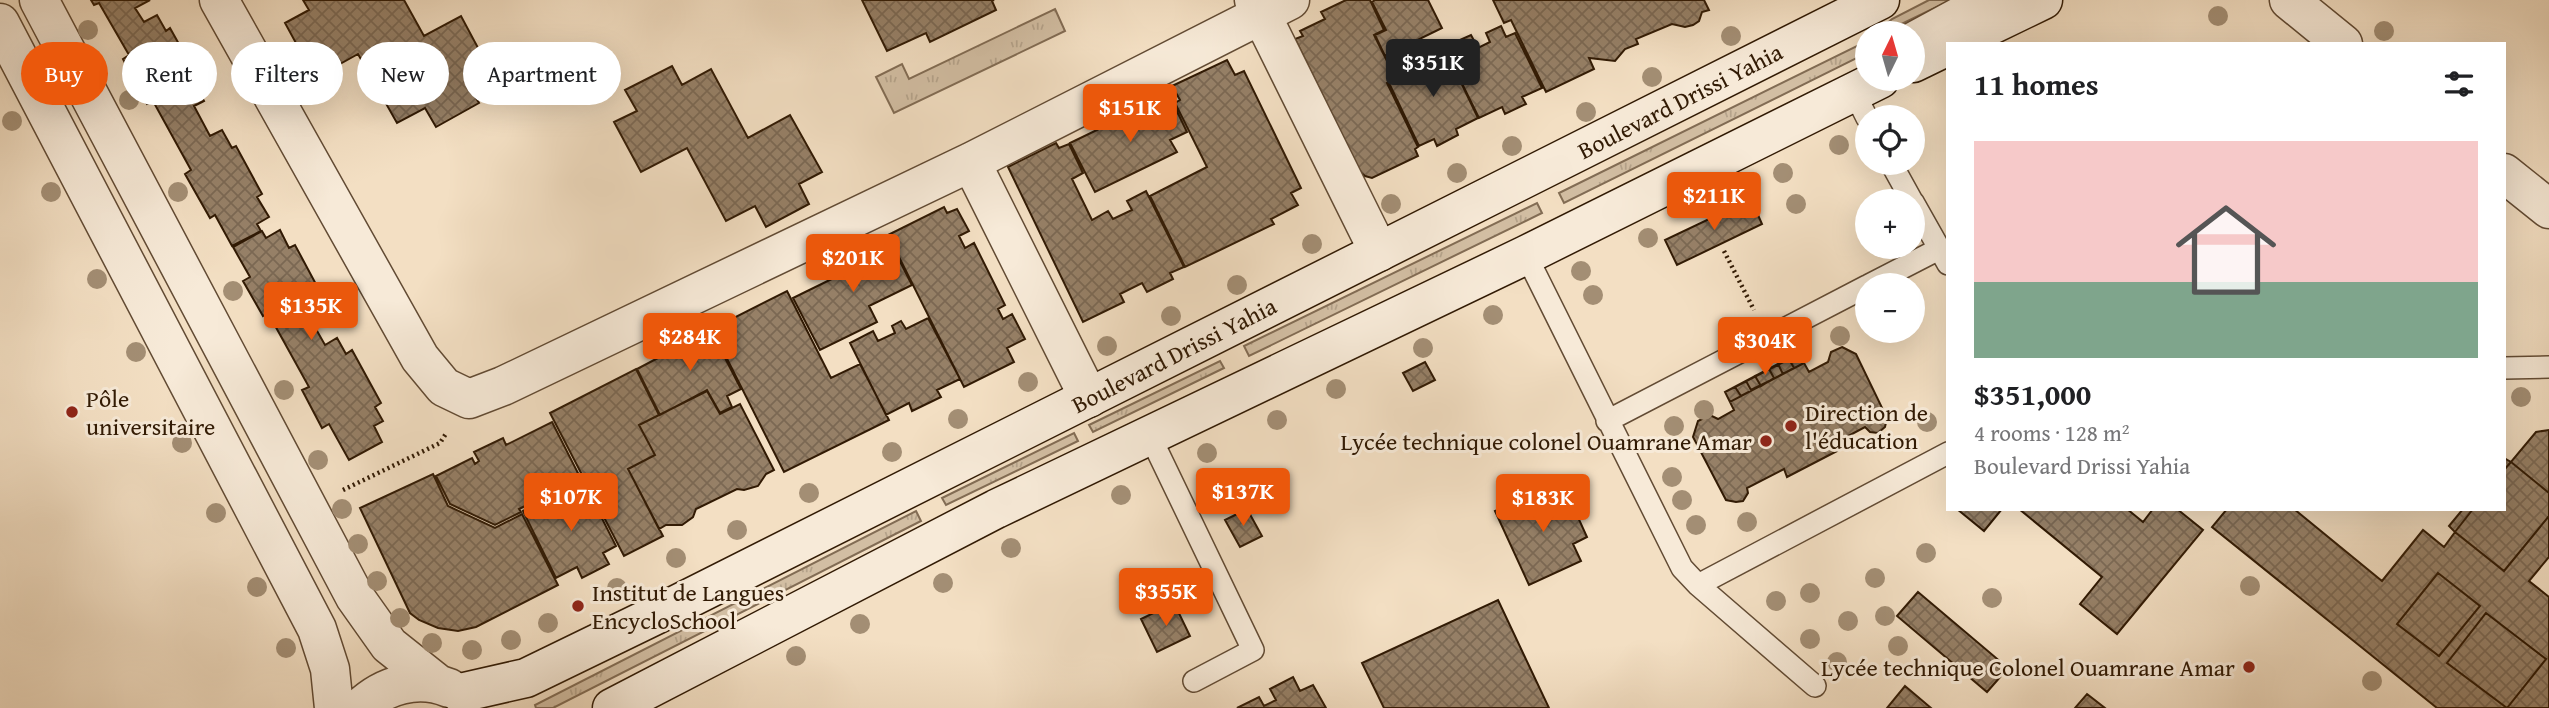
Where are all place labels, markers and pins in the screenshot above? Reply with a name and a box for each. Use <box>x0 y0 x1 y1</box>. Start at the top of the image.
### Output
pin: $351K <box>1384 40 1482 99</box>
pin: $151K <box>1081 85 1179 144</box>
pin: $211K <box>1665 173 1763 232</box>
pin: $201K <box>804 234 902 294</box>
pin: $135K <box>262 282 360 342</box>
pin: $284K <box>641 314 739 373</box>
pin: $304K <box>1716 318 1814 377</box>
place label: Pôle universitaire <box>86 381 215 444</box>
place label: Direction de l'éducation <box>1805 395 1928 458</box>
marker: Pôle universitaire <box>64 404 80 420</box>
marker: Direction de l'éducation <box>1783 418 1799 434</box>
place label: Lycée technique colonel Ouamrane Amar <box>1340 424 1752 459</box>
marker: Lycée technique colonel Ouamrane Amar <box>1758 433 1774 449</box>
pin: $137K <box>1194 468 1292 528</box>
pin: $107K <box>522 474 620 533</box>
pin: $183K <box>1494 475 1592 534</box>
pin: $355K <box>1117 568 1215 628</box>
place label: Institut de Langues EncycloSchool <box>592 575 784 638</box>
marker: Institut de Langues EncycloSchool <box>570 598 586 614</box>
place label: Lycée technique Colonel Ouamrane Amar <box>1821 650 2235 685</box>
marker: Lycée technique Colonel Ouamrane Amar <box>2241 659 2257 675</box>

